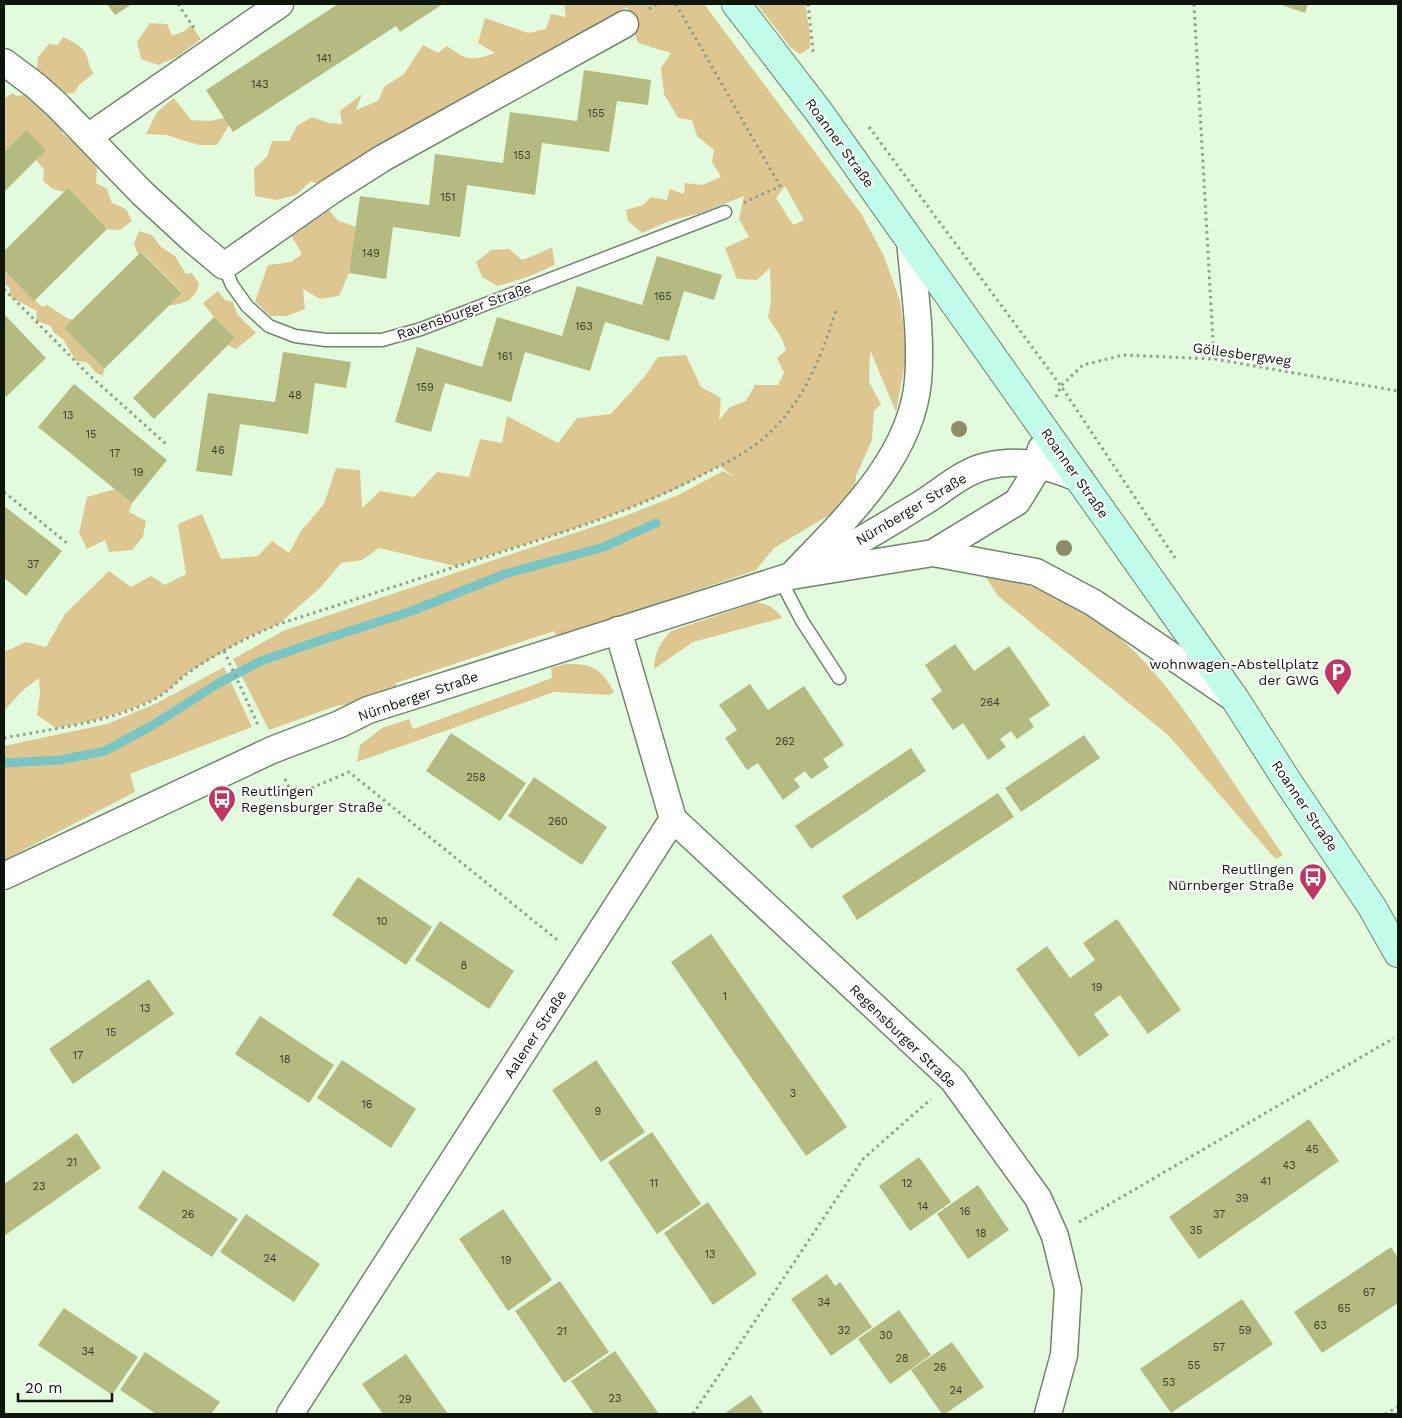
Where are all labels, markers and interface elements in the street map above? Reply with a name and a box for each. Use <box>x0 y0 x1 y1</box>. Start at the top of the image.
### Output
house number: 141 <box>316 52 332 65</box>
house number: 143 <box>251 78 269 91</box>
street label: Roanner Straße <box>802 95 878 191</box>
house number: 155 <box>587 107 605 120</box>
house number: 153 <box>513 149 531 162</box>
house number: 151 <box>441 191 455 204</box>
house number: 149 <box>362 247 380 260</box>
street label: Ravensburger Straße <box>395 279 533 343</box>
house number: 165 <box>654 290 672 303</box>
house number: 163 <box>575 320 593 333</box>
street label: Göllesbergweg <box>1192 339 1293 369</box>
house number: 161 <box>497 350 513 363</box>
house number: 159 <box>416 381 434 394</box>
house number: 48 <box>288 389 302 402</box>
house number: 13 <box>63 409 73 422</box>
street label: Roanner Straße <box>1038 425 1112 521</box>
house number: 15 <box>86 428 96 441</box>
house number: 46 <box>211 444 225 457</box>
house number: 17 <box>110 447 120 460</box>
house number: 19 <box>132 466 144 479</box>
street label: Nürnberger Straße <box>853 470 969 548</box>
house number: 37 <box>27 558 39 571</box>
place label: wohnwagen-Abstellplatz der GWG <box>1149 656 1319 688</box>
parking icon: wohnwagen-Abstellplatz der GWG <box>1323 657 1353 696</box>
street label: Nürnberger Straße <box>356 668 480 724</box>
house number: 264 <box>980 696 1000 709</box>
house number: 262 <box>775 735 795 748</box>
street label: Roanner Straße <box>1269 758 1341 854</box>
house number: 258 <box>466 771 486 784</box>
place label: Reutlingen Regensburger Straße <box>241 783 383 815</box>
bus stop icon: Reutlingen Regensburger Straße <box>207 784 237 823</box>
house number: 260 <box>548 815 568 828</box>
place label: Reutlingen Nürnberger Straße <box>1168 861 1294 893</box>
bus stop icon: Reutlingen Nürnberger Straße <box>1298 862 1328 901</box>
house number: 10 <box>376 915 388 928</box>
house number: 8 <box>461 959 468 972</box>
street label: Regensburger Straße <box>846 981 960 1091</box>
house number: 19 <box>1091 981 1103 994</box>
street label: Aalener Straße <box>501 987 569 1081</box>
house number: 1 <box>723 990 727 1003</box>
house number: 13 <box>140 1002 150 1015</box>
house number: 15 <box>106 1026 116 1039</box>
house number: 17 <box>73 1049 83 1062</box>
house number: 18 <box>279 1053 291 1066</box>
house number: 3 <box>790 1087 796 1100</box>
house number: 16 <box>362 1098 373 1111</box>
house number: 9 <box>595 1105 602 1118</box>
house number: 45 <box>1305 1143 1319 1156</box>
house number: 21 <box>67 1156 77 1169</box>
house number: 43 <box>1282 1159 1296 1172</box>
house number: 41 <box>1261 1175 1271 1188</box>
house number: 11 <box>650 1177 658 1190</box>
house number: 12 <box>902 1177 912 1190</box>
house number: 23 <box>33 1180 45 1193</box>
house number: 39 <box>1235 1192 1249 1205</box>
house number: 14 <box>917 1200 929 1213</box>
house number: 16 <box>960 1205 971 1218</box>
house number: 26 <box>181 1208 195 1221</box>
house number: 37 <box>1213 1208 1225 1221</box>
house number: 35 <box>1190 1224 1202 1237</box>
house number: 18 <box>975 1227 987 1240</box>
house number: 13 <box>705 1248 715 1261</box>
house number: 24 <box>264 1252 277 1265</box>
house number: 19 <box>500 1254 512 1267</box>
house number: 67 <box>1363 1286 1375 1299</box>
house number: 34 <box>817 1296 831 1309</box>
house number: 65 <box>1337 1302 1351 1315</box>
house number: 63 <box>1313 1319 1327 1332</box>
house number: 32 <box>838 1324 850 1337</box>
house number: 59 <box>1238 1324 1252 1337</box>
house number: 21 <box>557 1325 567 1338</box>
house number: 30 <box>879 1329 893 1342</box>
house number: 57 <box>1213 1341 1225 1354</box>
house number: 34 <box>81 1345 95 1358</box>
house number: 28 <box>895 1352 909 1365</box>
house number: 55 <box>1188 1359 1200 1372</box>
house number: 26 <box>933 1361 947 1374</box>
scale bar <box>18 1370 111 1402</box>
house number: 53 <box>1163 1376 1175 1389</box>
text: 20 m <box>25 1379 63 1397</box>
house number: 24 <box>950 1384 963 1397</box>
house number: 23 <box>609 1392 621 1405</box>
house number: 29 <box>398 1393 412 1406</box>

